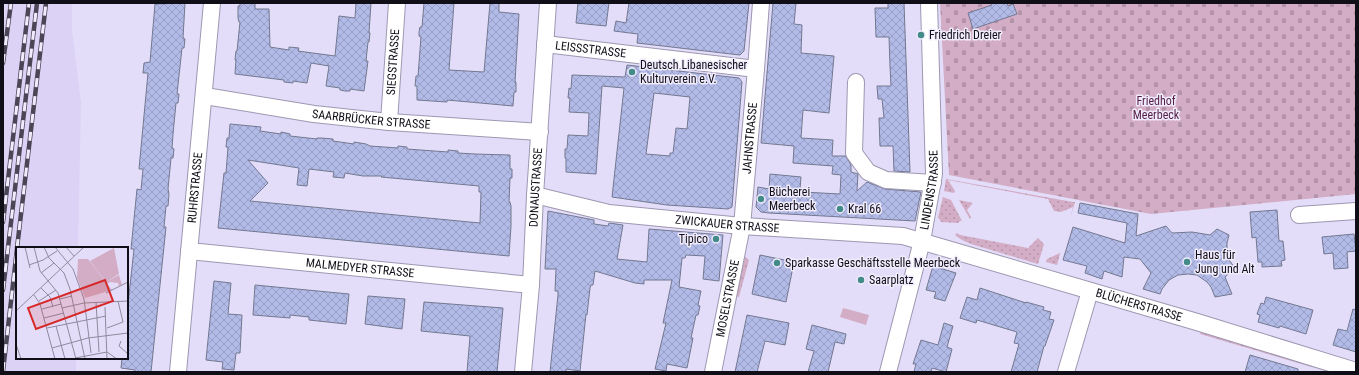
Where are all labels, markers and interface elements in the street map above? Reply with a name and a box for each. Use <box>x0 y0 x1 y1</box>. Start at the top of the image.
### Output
street label: SIEGSTRASSE <box>384 28 402 96</box>
place label: Friedrich Dreier <box>929 28 1002 42</box>
marker: Friedrich Dreier <box>916 30 926 40</box>
street label: LEISSSTRASSE <box>554 38 627 61</box>
place label: Deutsch Libanesischer Kulturverein e.V. <box>640 58 748 86</box>
marker: Deutsch Libanesischer Kulturverein e.V. <box>627 67 637 77</box>
park label: Friedhof Meerbeck <box>1133 94 1180 122</box>
street label: JAHNSTRASSE <box>740 102 760 175</box>
street label: SAARBRÜCKER STRASSE <box>311 107 431 132</box>
street label: DONAUSTRASSE <box>527 147 545 227</box>
street label: LINDENSTRASSE <box>917 150 941 231</box>
street label: RUHRSTRASSE <box>185 152 205 224</box>
place label: Bücherei Meerbeck <box>769 185 816 213</box>
marker: Bücherei Meerbeck <box>756 194 766 204</box>
place label: Kral 66 <box>848 202 881 216</box>
marker: Kral 66 <box>835 204 845 214</box>
street label: ZWICKAUER STRASSE <box>675 213 780 235</box>
place label: Tipico <box>679 232 708 246</box>
marker: Tipico <box>711 234 721 244</box>
inset map <box>16 247 128 359</box>
place label: Haus für Jung und Alt <box>1195 248 1255 276</box>
street label: MALMEDYER STRASSE <box>305 256 415 280</box>
place label: Sparkasse Geschäftsstelle Meerbeck <box>785 256 961 270</box>
marker: Haus für Jung und Alt <box>1182 257 1192 267</box>
marker: Sparkasse Geschäftsstelle Meerbeck <box>772 258 782 268</box>
street label: MOSELSTRASSE <box>713 259 742 338</box>
place label: Saarplatz <box>869 273 914 287</box>
marker: Saarplatz <box>856 275 866 285</box>
street label: BLÜCHERSTRASSE <box>1094 286 1184 324</box>

